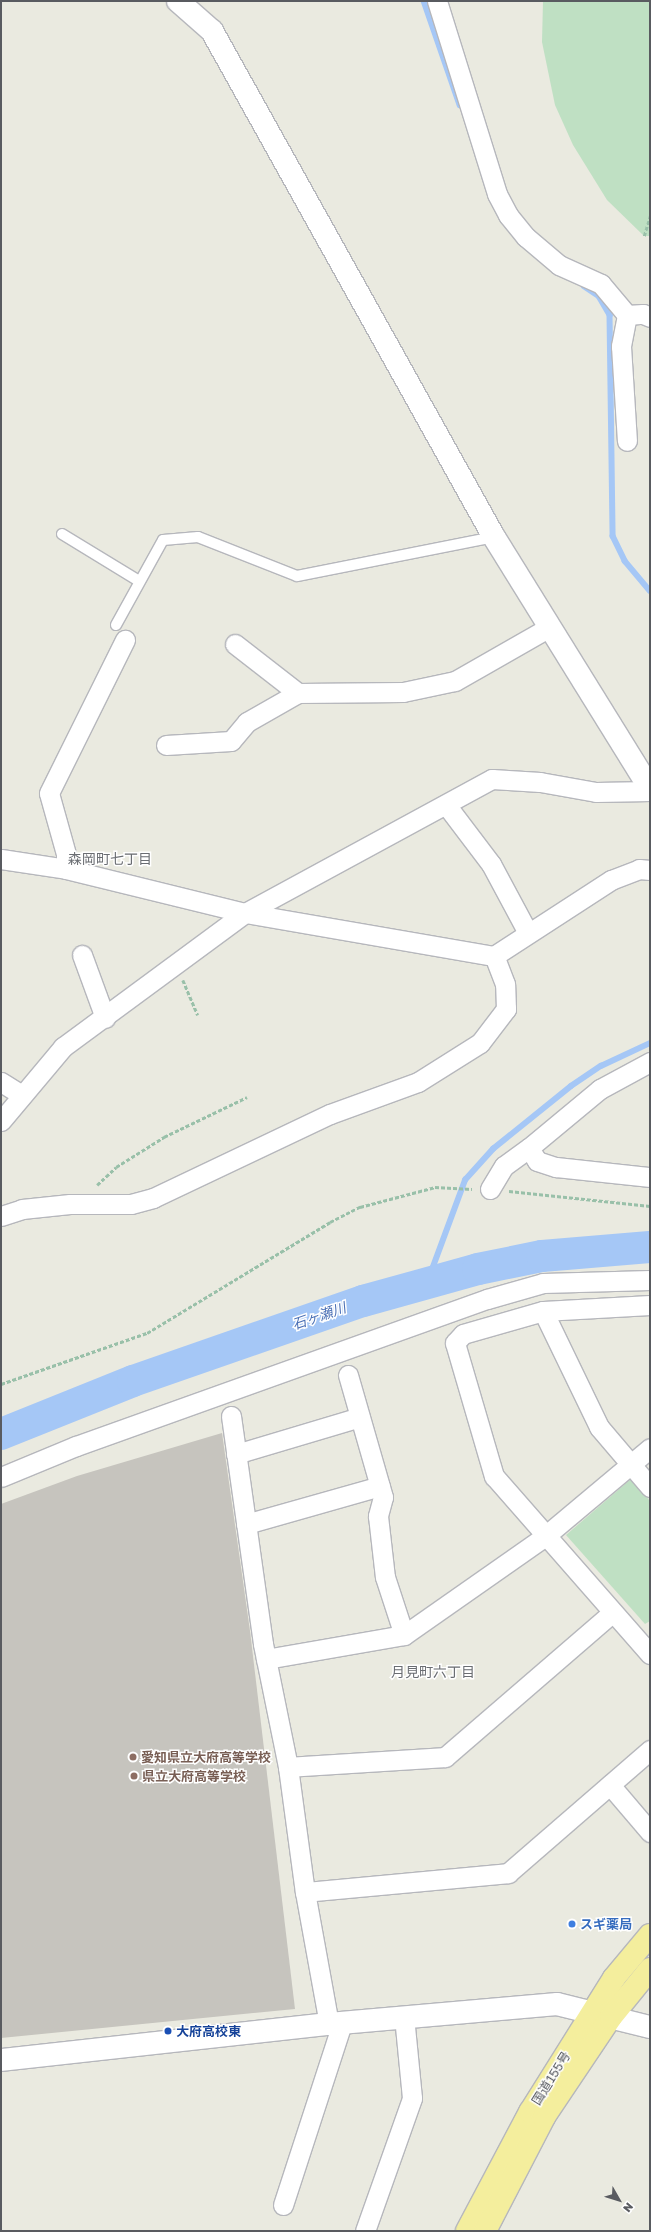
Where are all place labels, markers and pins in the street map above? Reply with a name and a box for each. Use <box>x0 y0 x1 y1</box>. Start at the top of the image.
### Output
place label: 愛知県立大府高等学校 <box>141 1749 271 1765</box>
marker: 愛知県立大府高等学校 <box>128 1752 138 1762</box>
place label: 県立大府高等学校 <box>142 1768 246 1784</box>
marker: 県立大府高等学校 <box>129 1771 139 1781</box>
place label: スギ薬局 <box>580 1916 632 1932</box>
marker: スギ薬局 <box>567 1919 577 1929</box>
place label: 大府高校東 <box>176 2023 241 2039</box>
marker: 大府高校東 <box>163 2026 173 2036</box>

